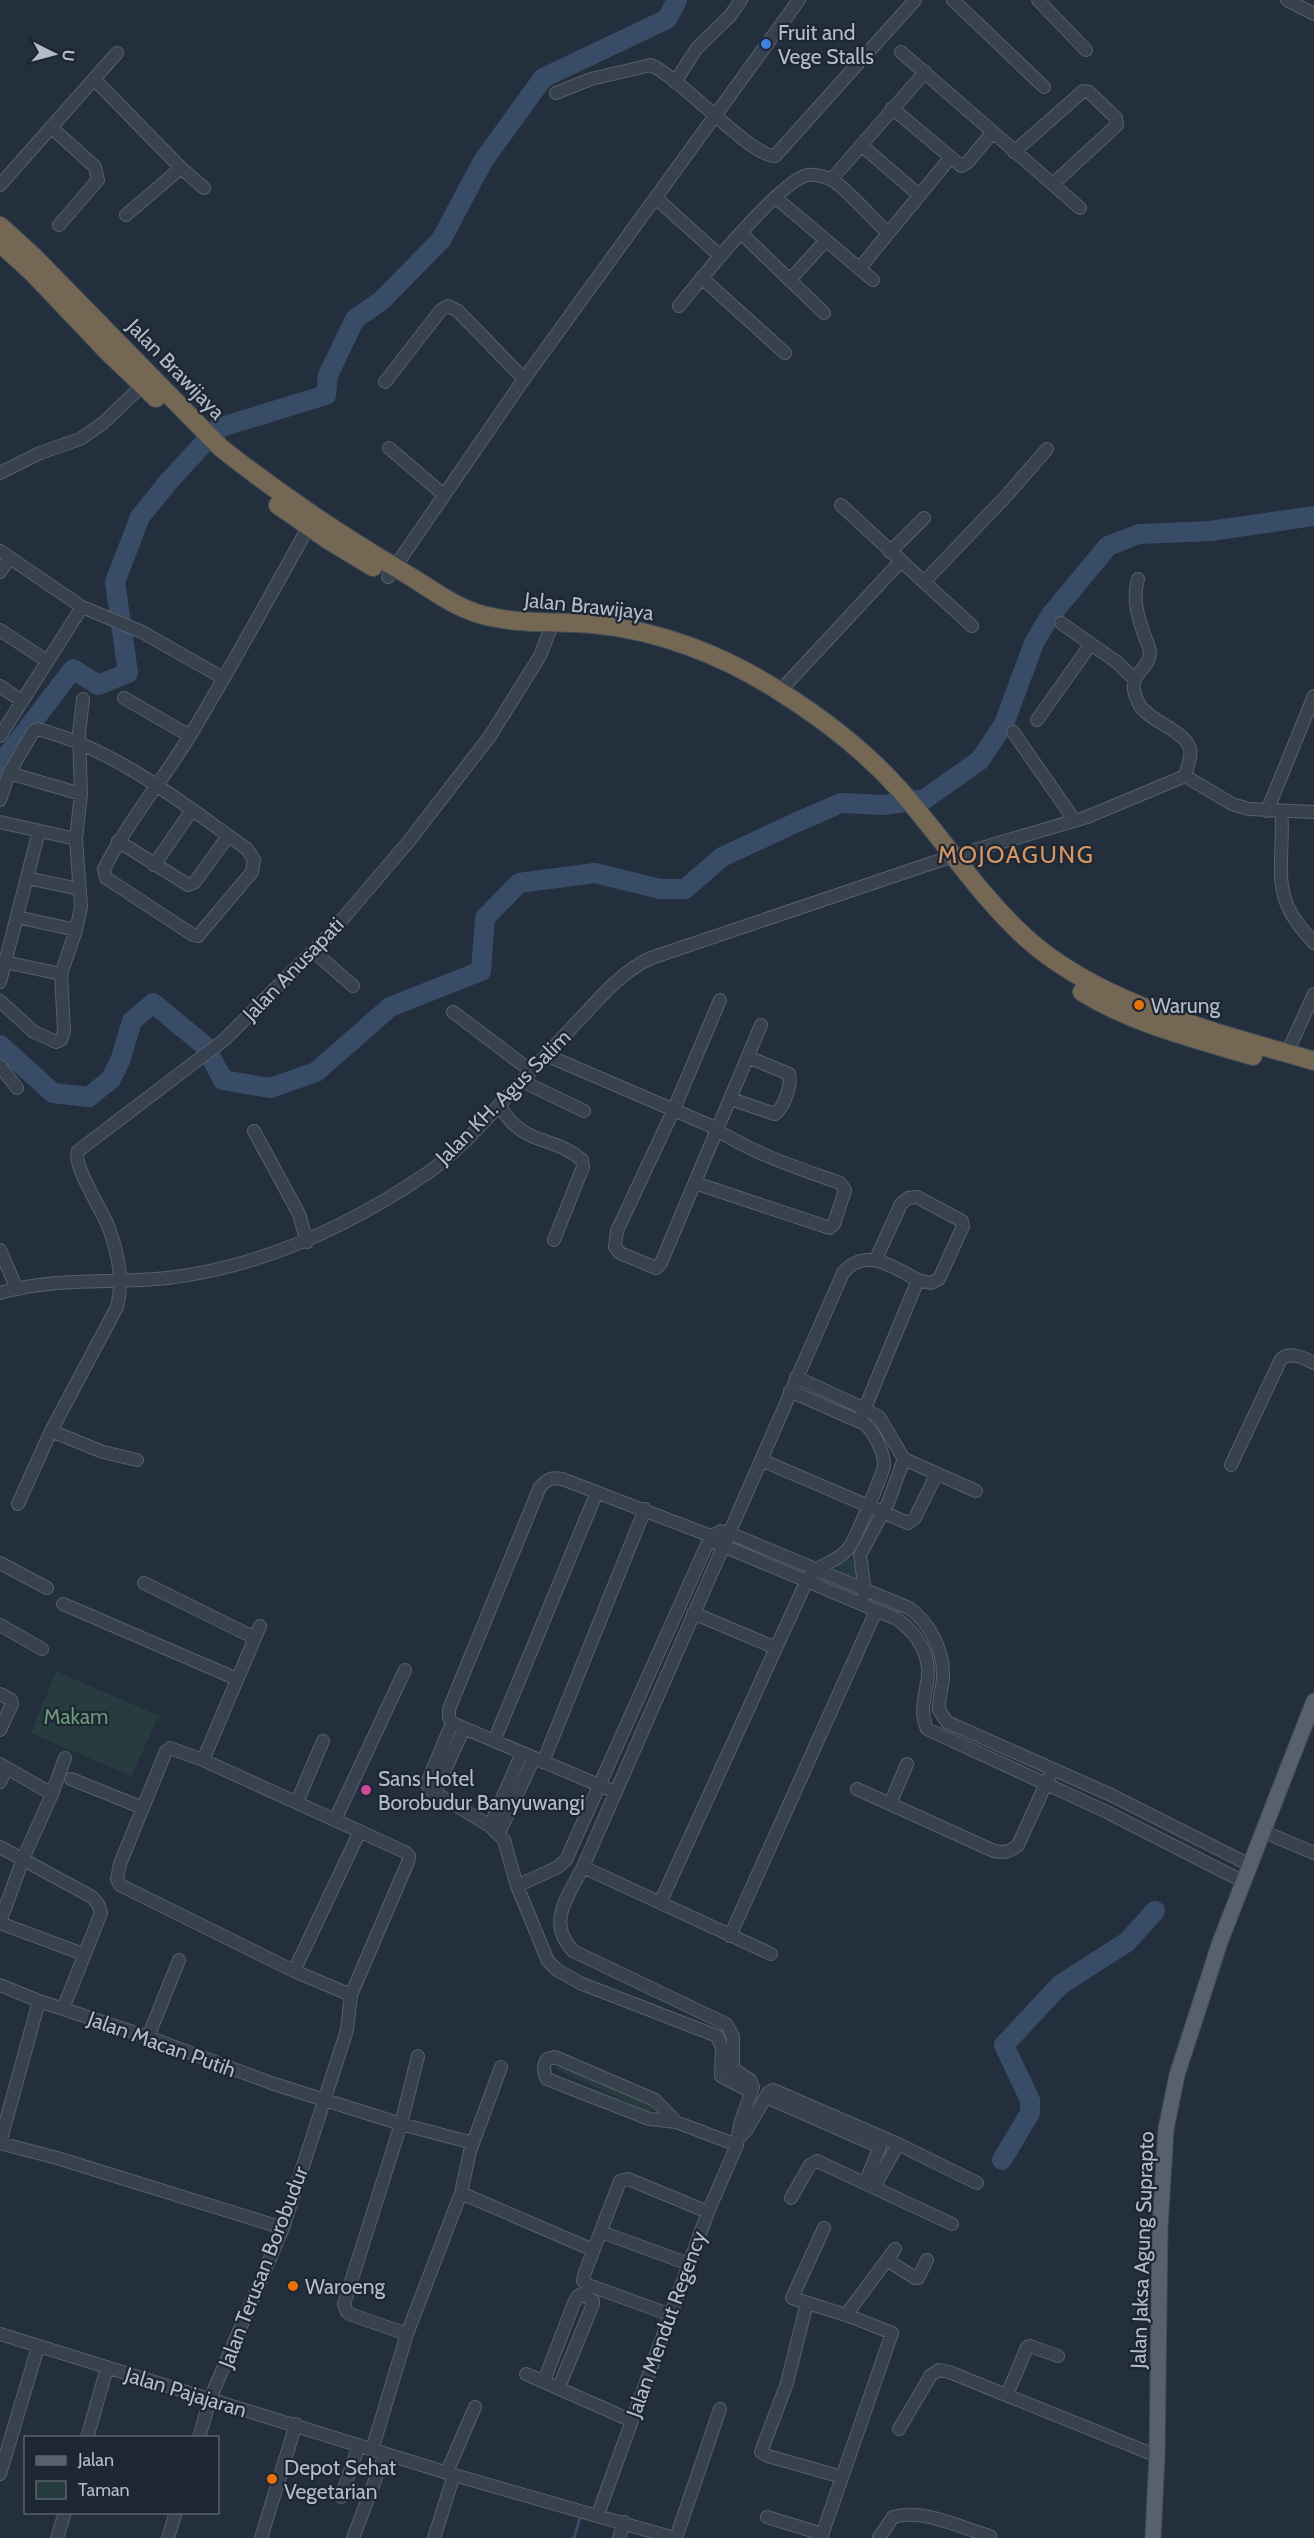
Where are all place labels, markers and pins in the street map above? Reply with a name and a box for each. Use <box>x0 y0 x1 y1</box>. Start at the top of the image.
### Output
place label: Fruit and Vege Stalls <box>778 20 874 69</box>
marker: Fruit and Vege Stalls <box>759 37 773 51</box>
place label: Warung <box>1151 993 1220 1018</box>
marker: Warung <box>1132 998 1146 1012</box>
place label: Sans Hotel Borobudur Banyuwangi <box>378 1766 585 1815</box>
marker: Sans Hotel Borobudur Banyuwangi <box>359 1783 373 1797</box>
place label: Waroeng <box>305 2274 386 2299</box>
marker: Waroeng <box>286 2279 300 2293</box>
place label: Depot Sehat Vegetarian <box>284 2455 396 2504</box>
marker: Depot Sehat Vegetarian <box>265 2472 279 2486</box>

